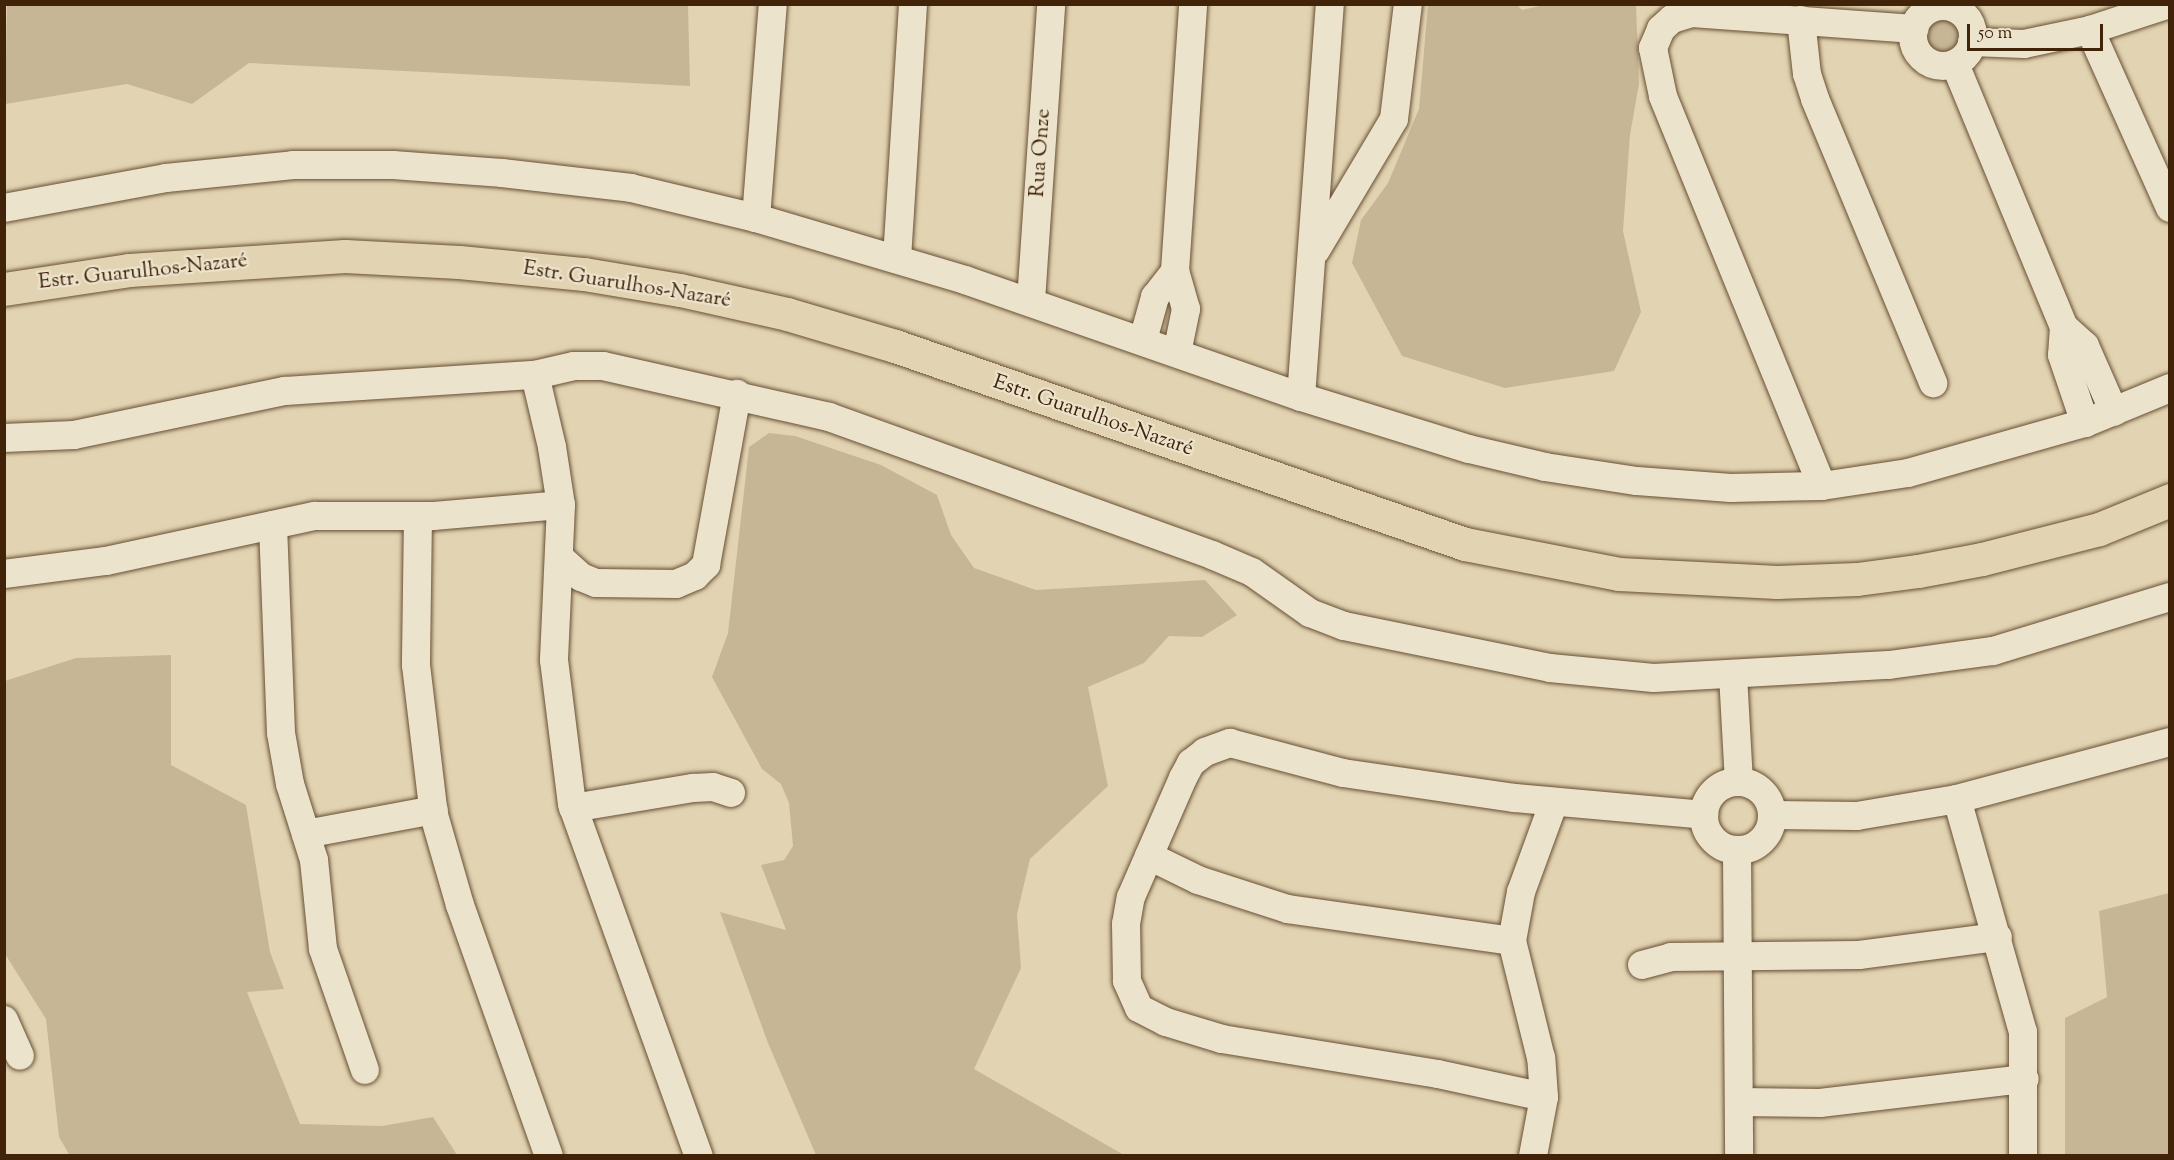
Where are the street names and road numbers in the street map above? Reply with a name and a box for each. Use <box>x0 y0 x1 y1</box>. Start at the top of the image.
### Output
street label: Rua Onze <box>1025 108 1057 198</box>
street label: Estr. Guarulhos-Nazaré <box>37 248 249 296</box>
street label: Estr. Guarulhos-Nazaré <box>521 256 733 314</box>
street label: Estr. Guarulhos-Nazaré <box>990 370 1196 462</box>

